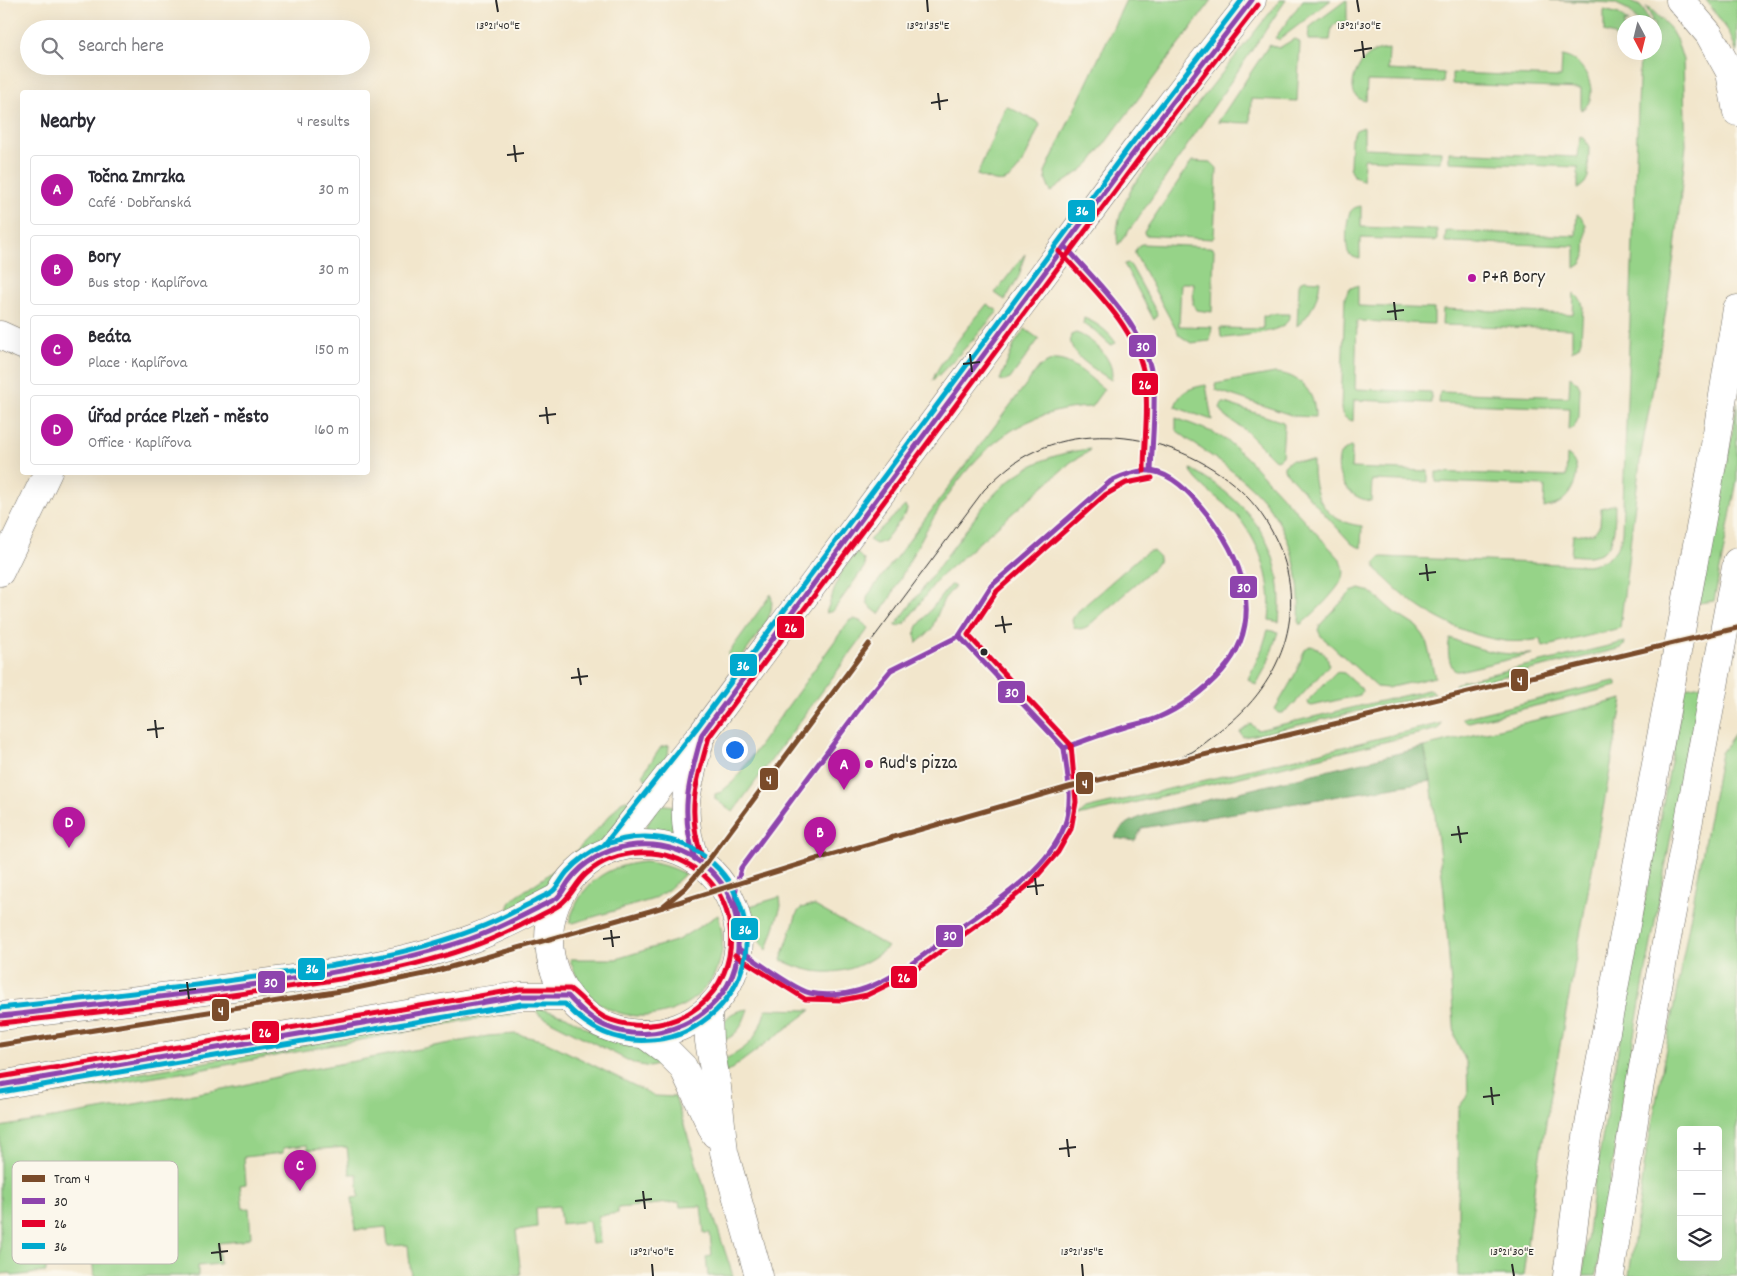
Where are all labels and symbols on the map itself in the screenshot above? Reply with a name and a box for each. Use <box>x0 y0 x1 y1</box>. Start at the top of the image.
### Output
north arrow <box>1617 15 1662 60</box>
text: 13°21'40"E <box>476 18 520 35</box>
text: 13°21'35"E <box>907 18 950 35</box>
text: 13°21'30"E <box>1337 18 1381 35</box>
line badge: 36 <box>1067 199 1096 223</box>
text: 36 <box>1075 202 1089 222</box>
place label: P+R Bory <box>1482 265 1545 292</box>
marker: P+R Bory <box>1466 272 1478 284</box>
line badge: 30 <box>1128 334 1157 358</box>
text: 30 <box>1136 338 1150 358</box>
line badge: 26 <box>1131 372 1159 396</box>
text: 26 <box>1139 376 1152 396</box>
line badge: 30 <box>1229 575 1258 599</box>
text: 30 <box>1237 579 1251 599</box>
line badge: 26 <box>776 615 805 639</box>
text: 26 <box>785 619 798 639</box>
unlabelled marker <box>979 647 989 657</box>
line badge: 36 <box>729 653 758 677</box>
text: 36 <box>736 657 750 677</box>
line badge: 4 <box>1510 668 1529 692</box>
text: 4 <box>1517 672 1523 692</box>
line badge: 30 <box>997 680 1026 704</box>
text: 30 <box>1005 684 1019 704</box>
your location <box>722 737 748 763</box>
pin: A <box>828 749 860 790</box>
place label: Rud's pizza <box>879 751 958 778</box>
marker: Rud's pizza <box>863 758 875 770</box>
line badge: 4 <box>759 767 779 791</box>
text: 4 <box>766 771 772 791</box>
line badge: 4 <box>1075 771 1094 795</box>
text: 4 <box>1082 775 1088 795</box>
pin: D <box>53 807 85 848</box>
pin: B <box>804 817 836 858</box>
line badge: 36 <box>730 917 759 941</box>
text: 36 <box>738 921 752 941</box>
line badge: 30 <box>935 924 964 948</box>
text: 30 <box>943 927 957 947</box>
line badge: 36 <box>297 957 326 981</box>
text: 36 <box>305 960 319 980</box>
line badge: 26 <box>890 965 918 989</box>
text: 26 <box>898 969 911 989</box>
line badge: 30 <box>257 970 286 994</box>
text: 30 <box>264 974 278 994</box>
line badge: 4 <box>211 998 230 1022</box>
text: 4 <box>218 1002 224 1022</box>
line badge: 26 <box>251 1020 280 1044</box>
text: 26 <box>259 1024 272 1044</box>
pin: C <box>284 1150 316 1191</box>
legend <box>12 1161 178 1264</box>
text: Tram 4 <box>54 1170 90 1190</box>
text: 30 <box>54 1193 68 1213</box>
text: 26 <box>54 1215 67 1235</box>
text: 36 <box>54 1238 67 1258</box>
text: 13°21'40"E <box>630 1244 674 1261</box>
text: 13°21'35"E <box>1061 1244 1104 1261</box>
text: 13°21'30"E <box>1490 1244 1534 1261</box>

